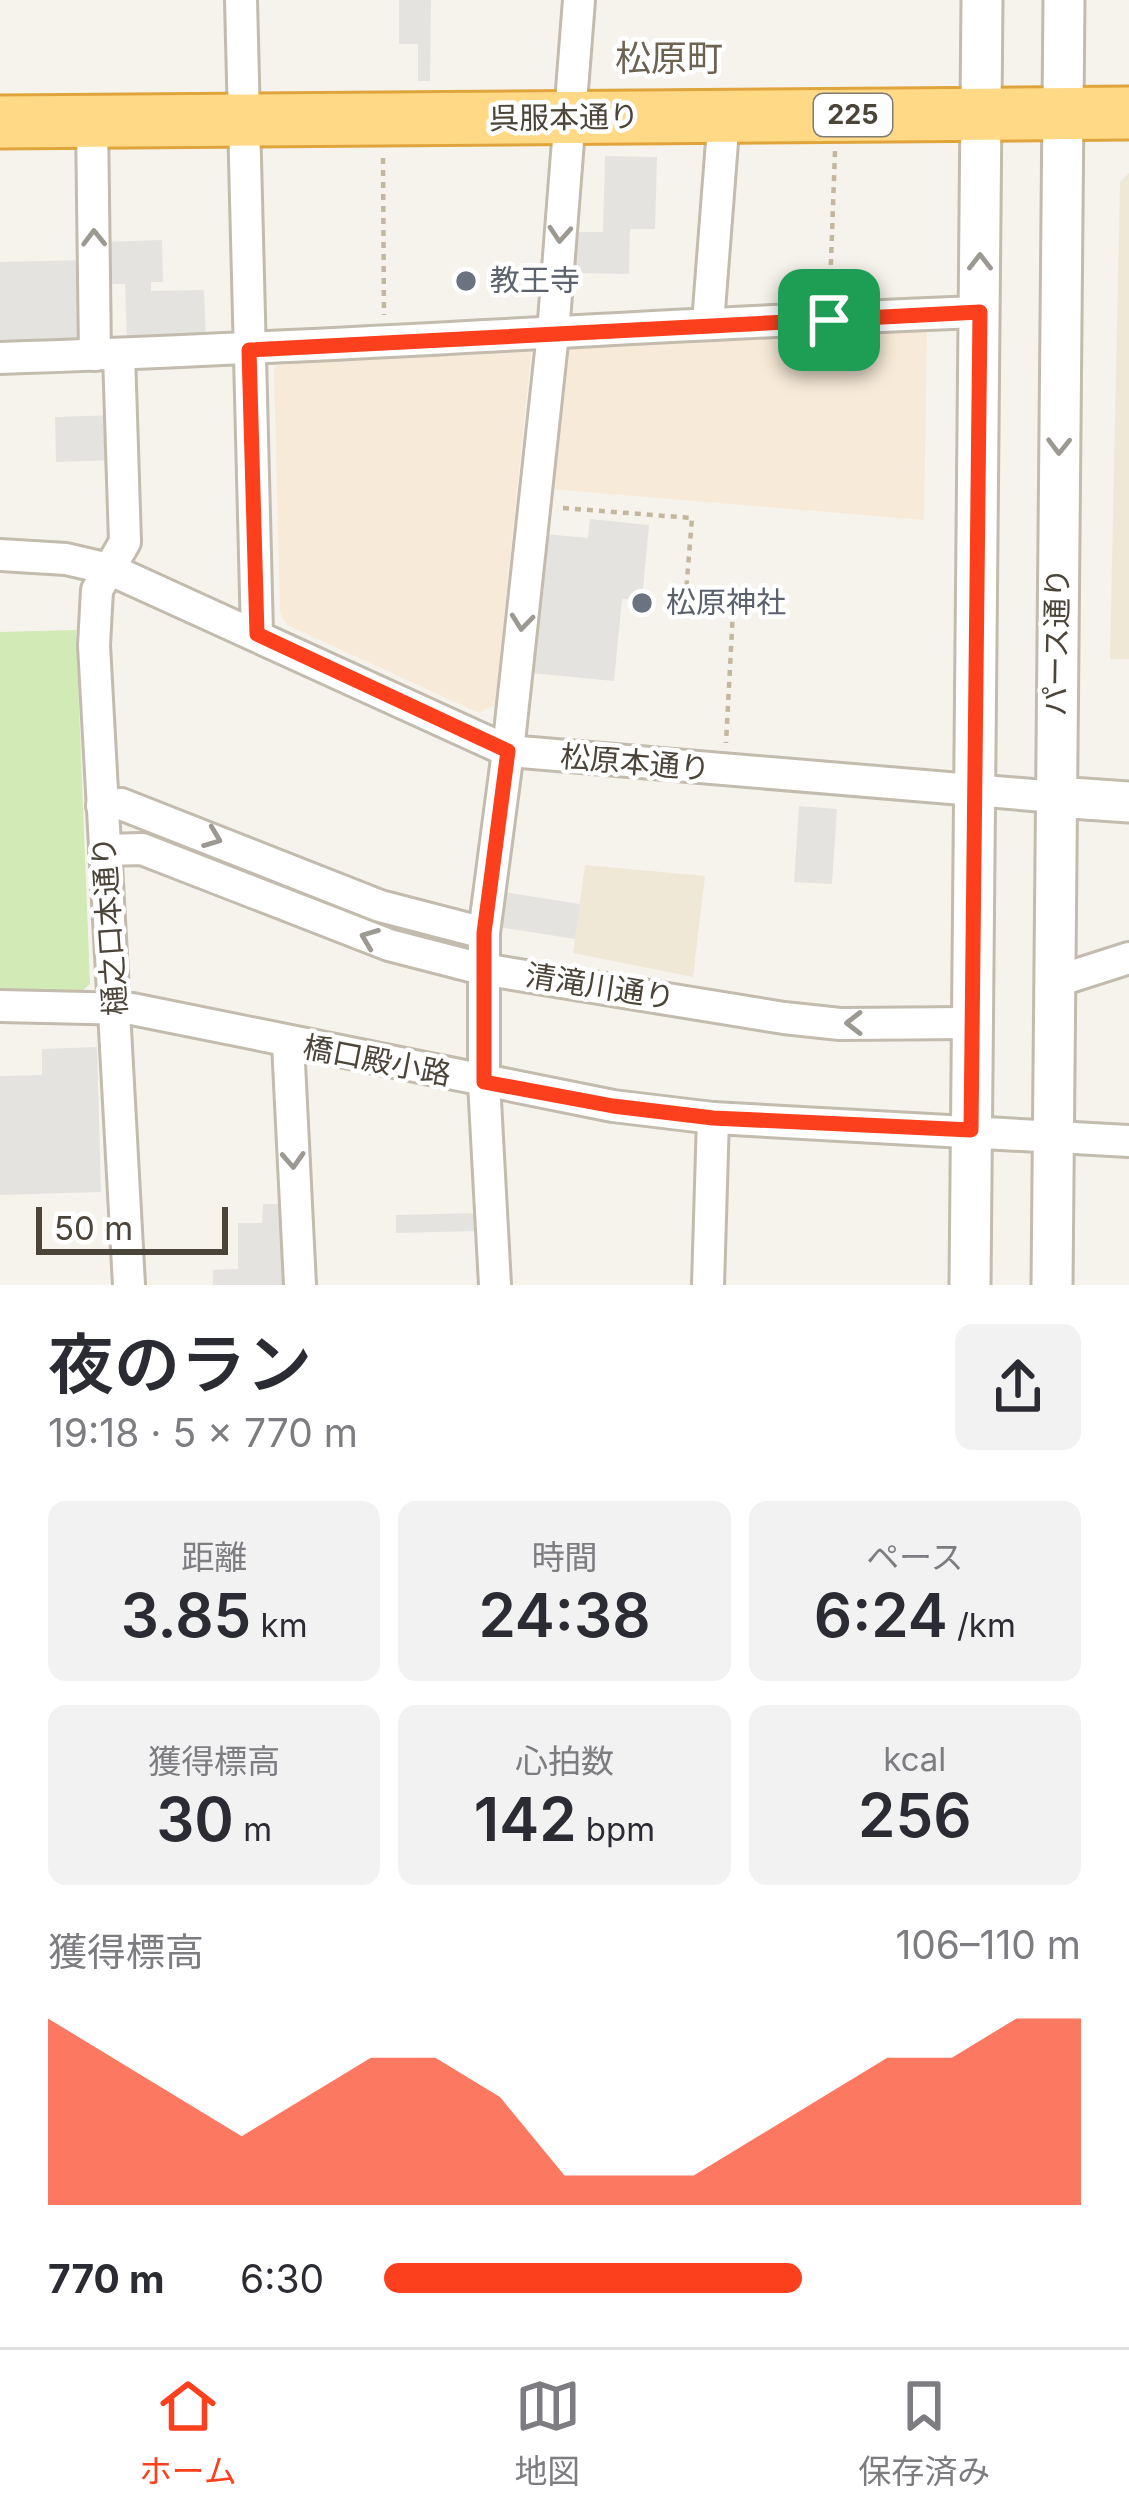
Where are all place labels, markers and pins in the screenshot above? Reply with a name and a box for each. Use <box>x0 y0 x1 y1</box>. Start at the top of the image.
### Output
place label: 教王寺 <box>490 262 580 298</box>
marker: 教王寺 <box>453 268 479 294</box>
pin <box>778 269 880 371</box>
place label: 松原神社 <box>666 584 786 620</box>
marker: 松原神社 <box>629 590 655 616</box>

